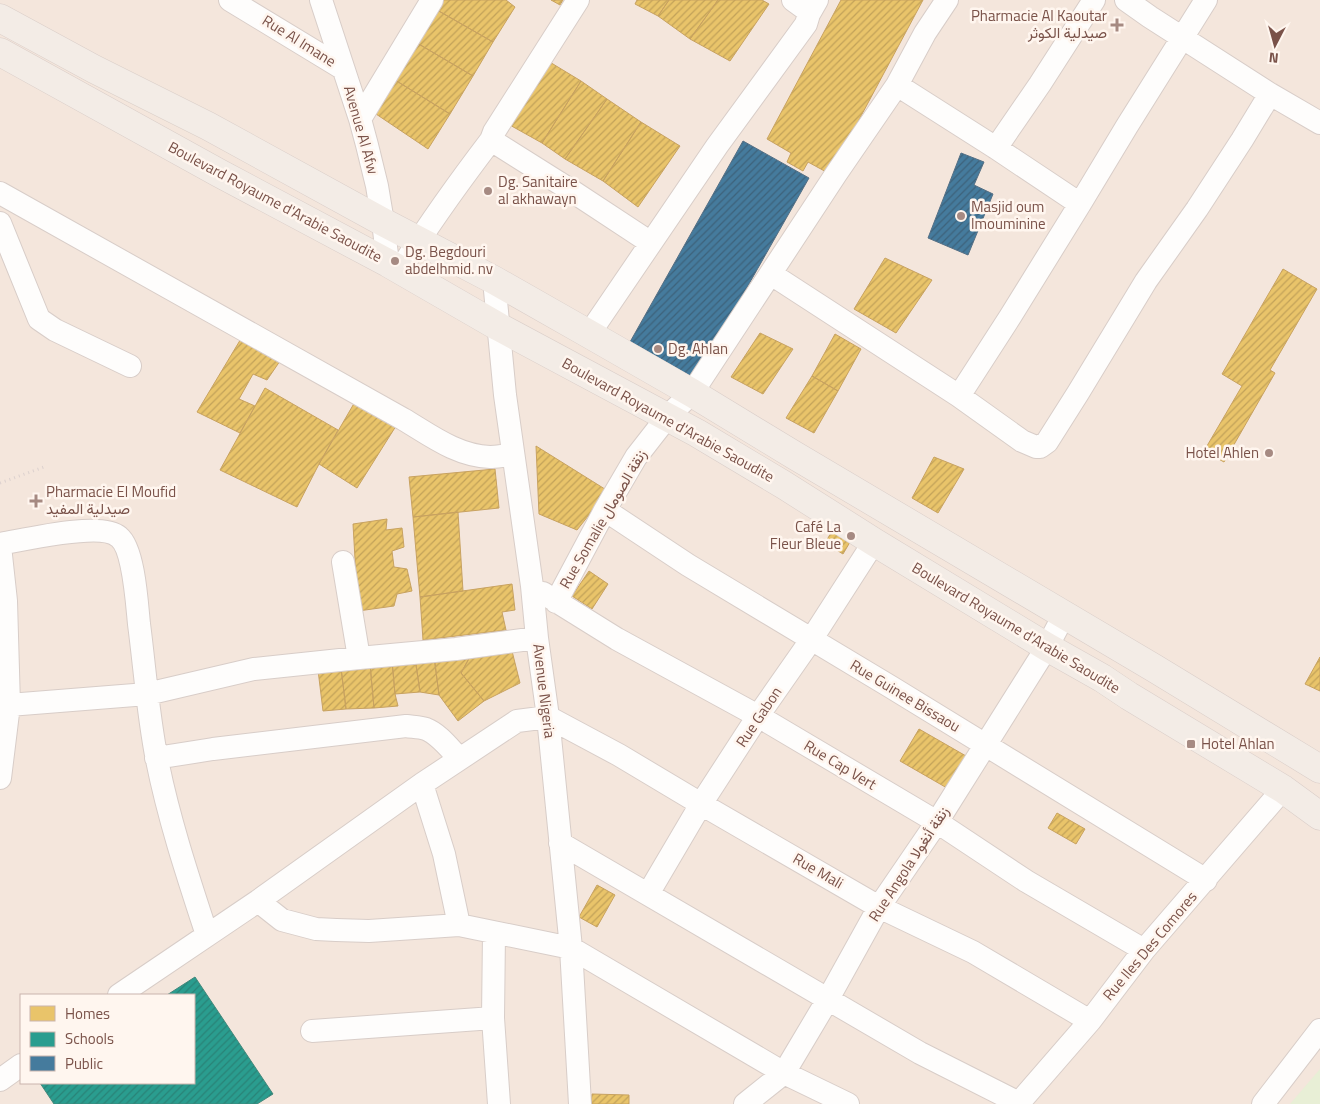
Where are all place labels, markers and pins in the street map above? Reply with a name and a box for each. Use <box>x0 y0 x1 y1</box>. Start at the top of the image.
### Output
place label: Pharmacie Al Kaoutar صيدلية الكوثر <box>971 4 1107 44</box>
marker: Pharmacie Al Kaoutar صيدلية الكوثر <box>1111 19 1123 31</box>
place label: Dg. Sanitaire al akhawayn <box>498 170 578 210</box>
marker: Dg. Sanitaire al akhawayn <box>482 185 494 197</box>
place label: Masjid oum lmouminine <box>971 195 1046 235</box>
marker: Masjid oum lmouminine <box>955 210 967 222</box>
place label: Dg. Begdouri abdelhmid. nv <box>405 240 493 280</box>
marker: Dg. Begdouri abdelhmid. nv <box>389 255 401 267</box>
place label: Dg. Ahlan <box>668 337 728 360</box>
marker: Dg. Ahlan <box>652 343 664 355</box>
place label: Hotel Ahlen <box>1185 441 1259 464</box>
marker: Hotel Ahlen <box>1263 447 1275 459</box>
place label: Pharmacie El Moufid صيدلية المفيد <box>46 480 176 520</box>
marker: Pharmacie El Moufid صيدلية المفيد <box>30 495 42 507</box>
place label: Café La Fleur Bleue <box>770 515 841 555</box>
marker: Café La Fleur Bleue <box>845 530 857 542</box>
place label: Hotel Ahlan <box>1201 732 1275 755</box>
marker: Hotel Ahlan <box>1185 738 1197 750</box>

